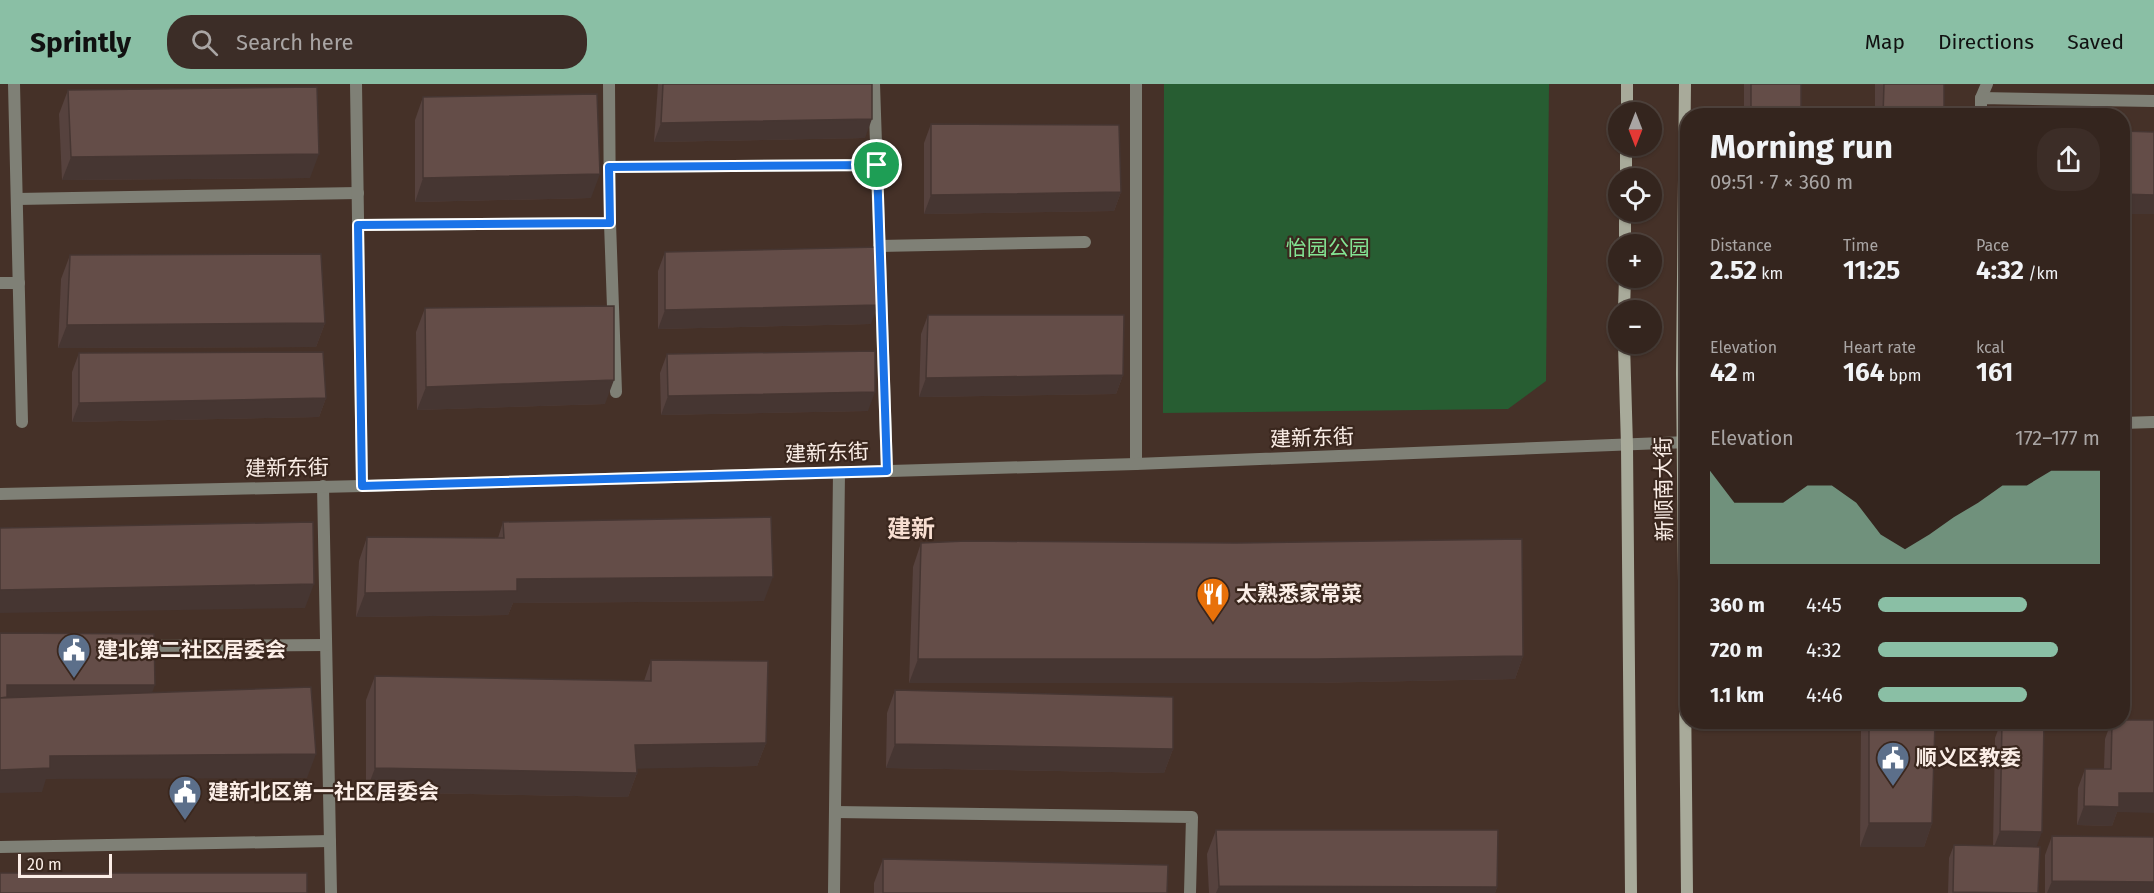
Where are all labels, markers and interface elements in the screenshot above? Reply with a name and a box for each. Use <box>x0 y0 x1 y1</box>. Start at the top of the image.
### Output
search box <box>167 15 587 69</box>
text: Sprintly <box>30 26 131 59</box>
icon: search <box>188 26 221 59</box>
text: Search here <box>236 29 354 56</box>
text: Map <box>1865 29 1905 55</box>
text: Directions <box>1938 29 2034 55</box>
text: Saved <box>2067 29 2124 55</box>
north arrow <box>1608 102 1662 156</box>
map controls <box>1608 102 1662 354</box>
text: Morning run <box>1710 127 1893 167</box>
button: share <box>2037 128 2100 191</box>
pin <box>851 139 902 190</box>
icon: arrive <box>860 148 893 181</box>
button: locate <box>1608 168 1662 222</box>
text: 09:51 · 7 × 360 m <box>1710 170 1853 194</box>
button: + <box>1608 234 1662 288</box>
park label: 怡园公园 <box>1286 235 1370 261</box>
text: Distance <box>1710 236 1772 255</box>
text: Time <box>1843 236 1878 255</box>
text: Pace <box>1976 236 2009 255</box>
text: 2.52 <box>1710 255 1757 286</box>
text: 11:25 <box>1843 255 1900 286</box>
text: 4:32 <box>1976 255 2024 286</box>
text: km <box>1757 264 1783 283</box>
text: /km <box>2024 264 2059 283</box>
button: − <box>1608 300 1662 354</box>
text: Elevation <box>1710 338 1777 357</box>
text: Heart rate <box>1843 338 1916 357</box>
text: kcal <box>1976 338 2005 357</box>
text: 42 <box>1710 357 1738 388</box>
text: 164 <box>1843 357 1884 388</box>
text: 161 <box>1976 357 2013 388</box>
text: m <box>1738 366 1756 385</box>
text: bpm <box>1884 366 1921 385</box>
street label: 建新东街 <box>1270 424 1354 452</box>
text: Elevation <box>1710 426 1794 450</box>
text: 172–177 m <box>2015 426 2100 450</box>
street label: 新顺南大街 <box>1650 436 1678 542</box>
street label: 建新东街 <box>785 439 869 467</box>
street label: 建新东街 <box>245 454 329 482</box>
district label: 建新 <box>887 515 935 543</box>
restaurant icon: 太熟悉家常菜 <box>1195 576 1231 623</box>
place label: 太熟悉家常菜 <box>1236 581 1362 607</box>
text: 360 m <box>1710 593 1765 617</box>
text: 4:45 <box>1806 593 1842 617</box>
public building icon: 建北第二社区居委会 <box>56 632 92 679</box>
place label: 建北第二社区居委会 <box>97 637 286 663</box>
text: 720 m <box>1710 638 1763 662</box>
text: 4:32 <box>1806 638 1841 662</box>
text: 1.1 km <box>1710 683 1764 707</box>
text: 4:46 <box>1806 683 1843 707</box>
public building icon: 顺义区教委 <box>1875 740 1911 787</box>
place label: 顺义区教委 <box>1916 745 2021 771</box>
public building icon: 建新北区第一社区居委会 <box>167 774 203 821</box>
place label: 建新北区第一社区居委会 <box>208 779 439 805</box>
scale bar <box>18 851 112 878</box>
text: 20 m <box>27 855 62 874</box>

